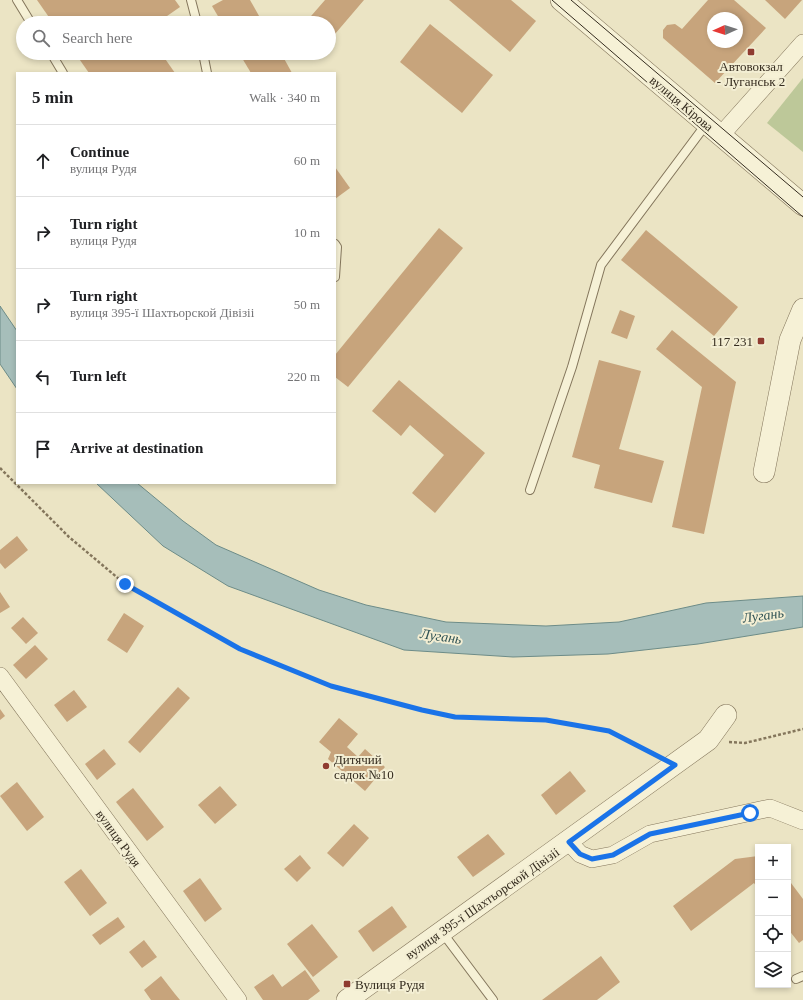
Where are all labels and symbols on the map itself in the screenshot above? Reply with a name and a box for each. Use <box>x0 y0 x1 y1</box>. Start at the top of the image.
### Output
north arrow <box>707 12 743 48</box>
marker: Автовокзал - Луганськ 2 <box>746 47 756 57</box>
place label: Автовокзал - Луганськ 2 <box>717 59 785 89</box>
street label: вулиця Кірова <box>647 72 717 134</box>
place label: 117 231 <box>711 334 753 349</box>
marker: 117 231 <box>756 336 766 346</box>
route end <box>116 575 134 593</box>
water label: Лугань <box>740 605 785 626</box>
water label: Лугань <box>418 626 463 647</box>
place label: Дитячий садок №10 <box>334 752 394 782</box>
marker: Дитячий садок №10 <box>321 761 331 771</box>
route start <box>741 804 759 822</box>
street label: вулиця Рудя <box>93 807 144 870</box>
street label: вулиця 395-ї Шахтьорской Дівізіі <box>402 844 562 962</box>
place label: Вулиця Рудя <box>355 977 425 992</box>
marker: Вулиця Рудя <box>342 979 352 989</box>

